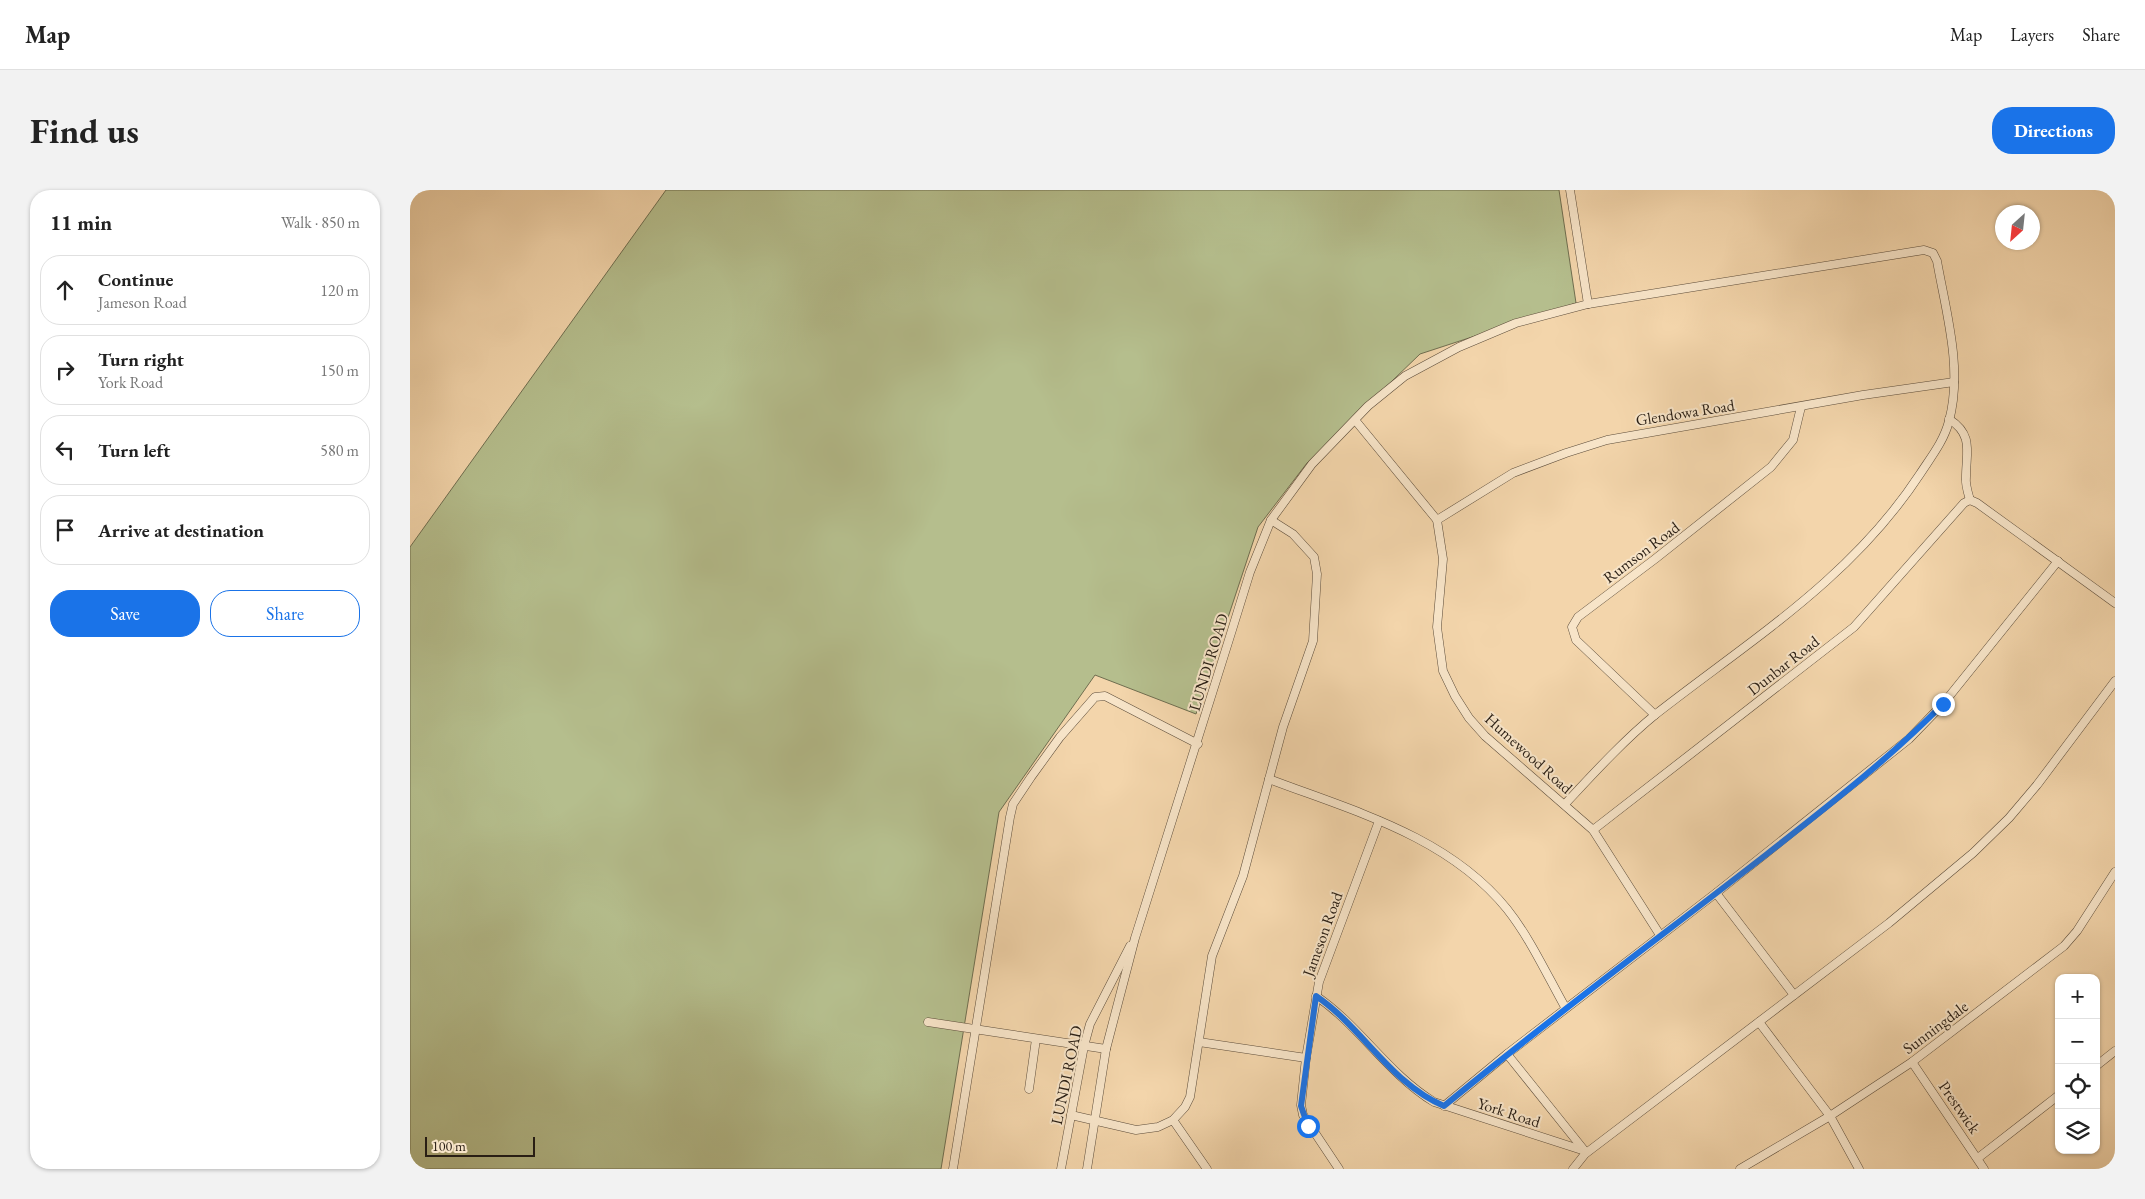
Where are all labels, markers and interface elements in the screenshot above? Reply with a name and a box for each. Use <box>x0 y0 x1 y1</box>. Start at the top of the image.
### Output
text: Map <box>25 19 70 50</box>
text: Map <box>1950 23 1982 46</box>
text: Layers <box>2010 23 2054 46</box>
text: Share <box>2082 23 2120 46</box>
button: Directions <box>1992 107 2115 154</box>
text: Find us <box>30 108 139 153</box>
north arrow <box>1995 205 2040 250</box>
text: 11 min <box>50 209 112 236</box>
text: Walk · 850 m <box>281 212 360 233</box>
text: Continue <box>98 267 173 292</box>
icon: ahead <box>51 276 79 304</box>
text: 120 m <box>320 280 359 301</box>
text: Jameson Road <box>98 292 187 313</box>
text: Turn right <box>98 347 184 372</box>
icon: right <box>51 356 79 384</box>
text: 150 m <box>320 360 359 381</box>
text: York Road <box>98 372 163 393</box>
street label: Glendowa Road <box>1634 394 1737 431</box>
icon: left <box>51 436 79 464</box>
text: Turn left <box>98 438 170 463</box>
text: 580 m <box>320 440 359 461</box>
icon: arrive <box>51 516 79 544</box>
street label: Rumson Road <box>1599 516 1684 588</box>
text: Arrive at destination <box>98 518 264 543</box>
button: Save <box>50 590 200 637</box>
button: Share <box>210 590 360 637</box>
street label: LUNDI ROAD <box>1184 611 1233 713</box>
street label: Dunbar Road <box>1743 630 1824 700</box>
route end <box>1932 693 1955 716</box>
street label: Humewood Road <box>1480 708 1578 799</box>
street label: Jameson Road <box>1297 888 1348 981</box>
map controls <box>2055 974 2100 1154</box>
button: + <box>2055 974 2100 1019</box>
street label: Sunningdale <box>1898 996 1972 1059</box>
button: − <box>2055 1019 2100 1064</box>
street label: LUNDI ROAD <box>1046 1024 1087 1127</box>
button: locate <box>2055 1064 2100 1109</box>
street label: Prestwick <box>1934 1077 1986 1138</box>
street label: York Road <box>1475 1092 1544 1133</box>
button: layers <box>2055 1109 2100 1154</box>
route start <box>1297 1115 1320 1138</box>
scale bar <box>425 1134 535 1157</box>
text: 100 m <box>432 1137 466 1155</box>

